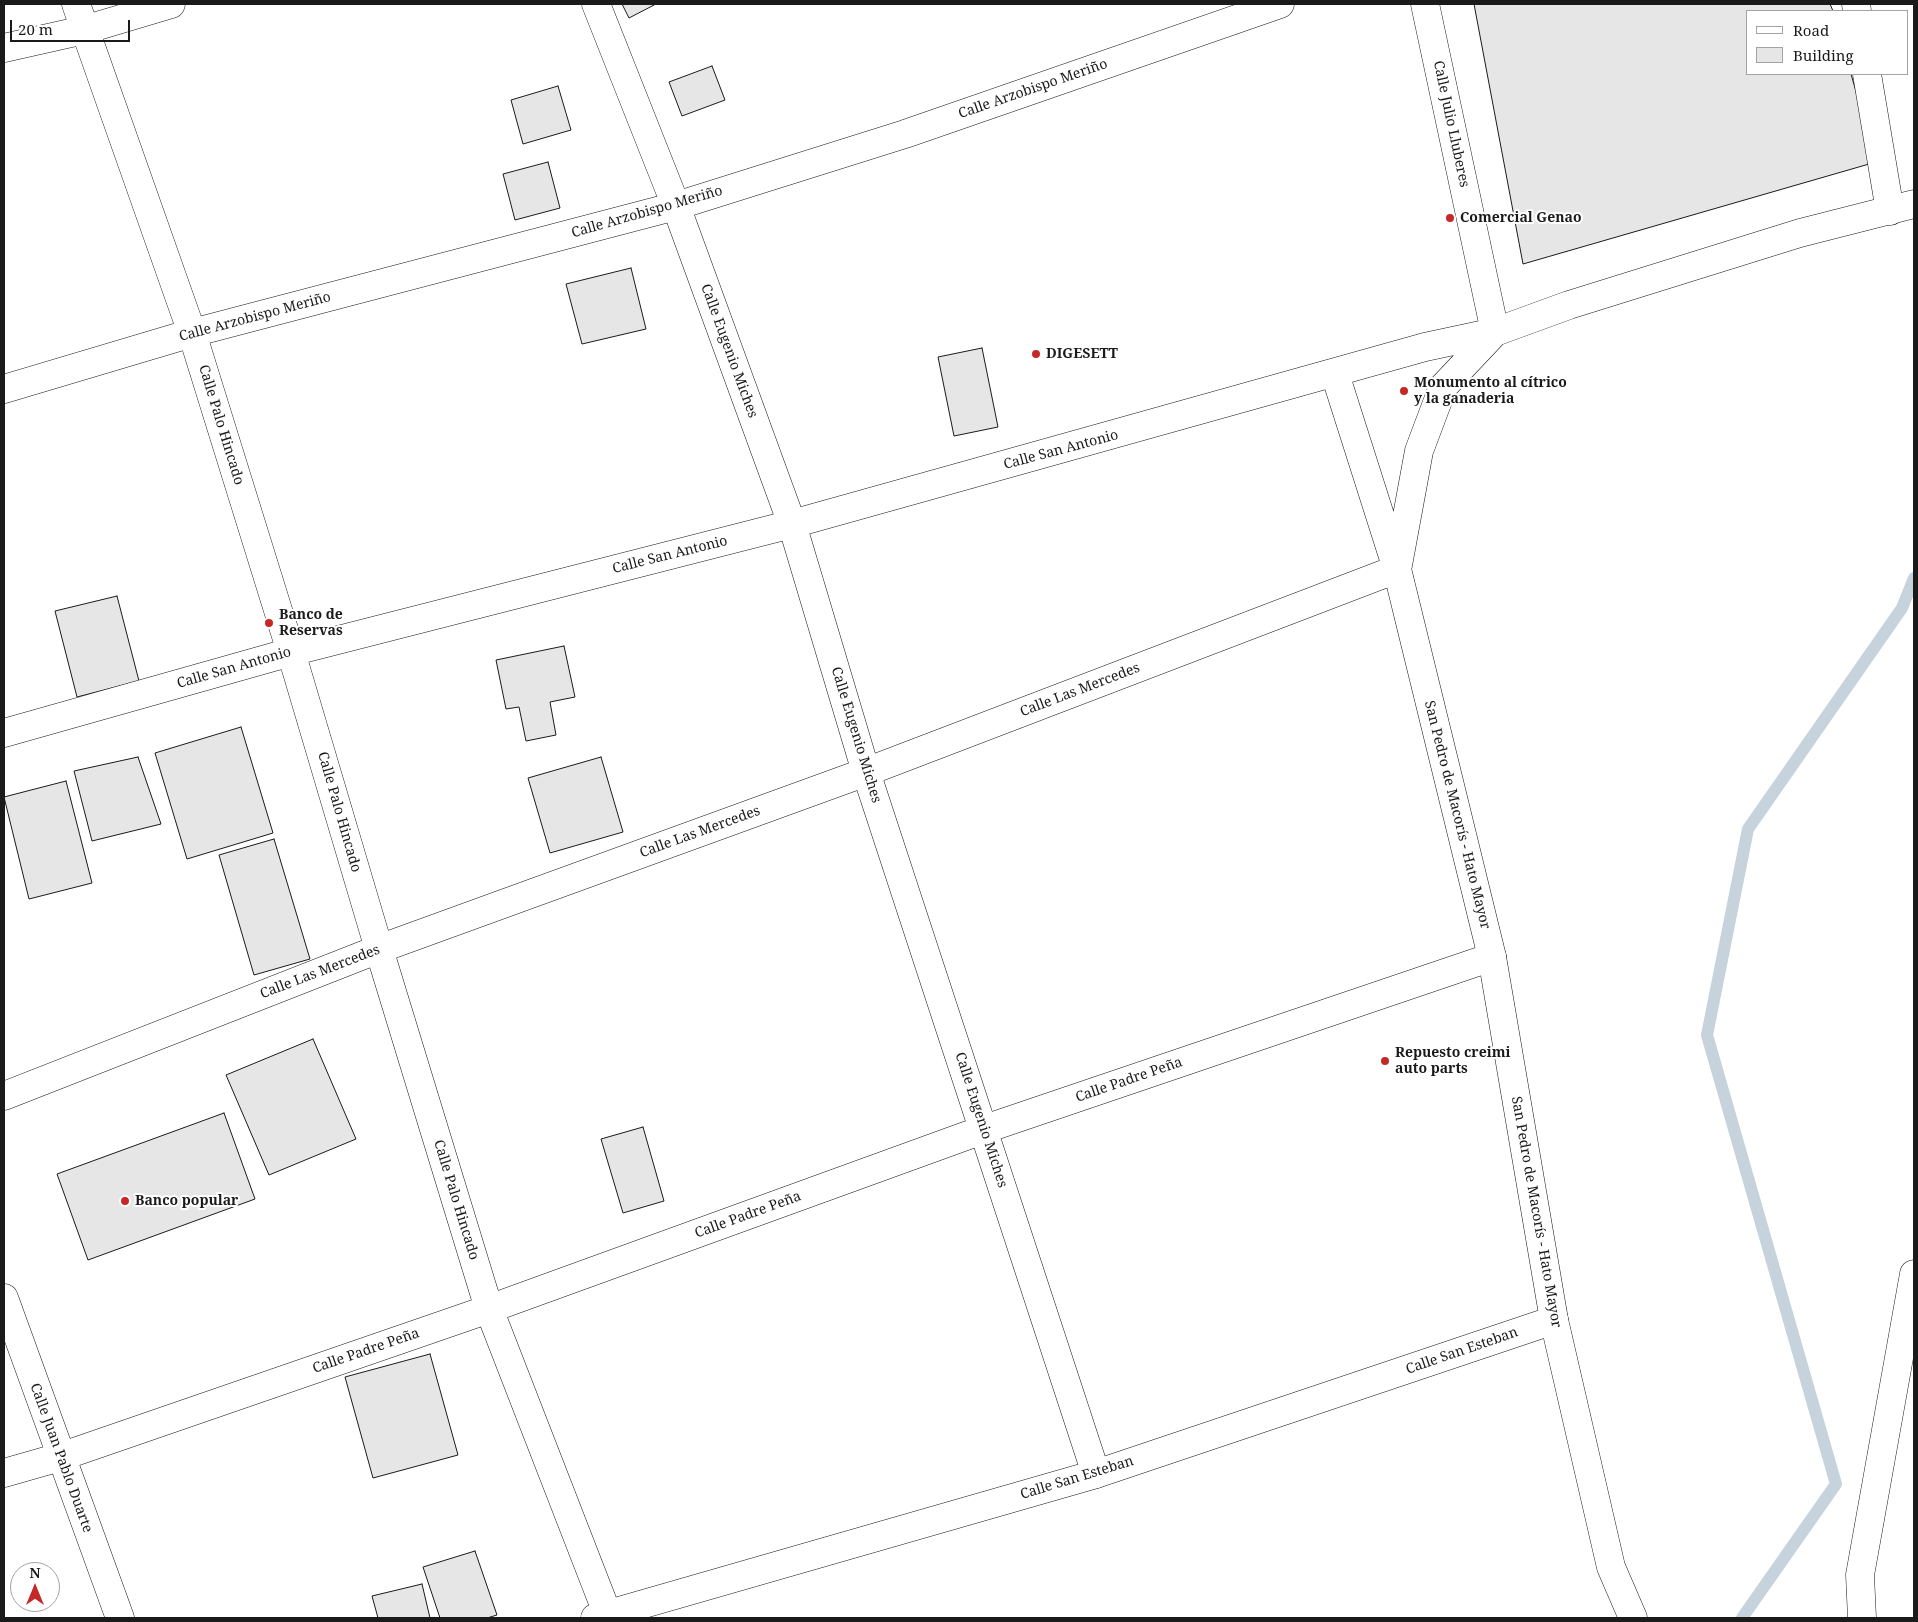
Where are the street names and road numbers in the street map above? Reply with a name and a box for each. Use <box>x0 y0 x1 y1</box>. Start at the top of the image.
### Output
street label: Calle Arzobispo Meriño <box>956 56 1110 122</box>
street label: Calle Julio Lluberes <box>1429 59 1473 189</box>
street label: Calle Arzobispo Meriño <box>569 182 725 242</box>
street label: Calle Eugenio Miches <box>697 282 761 420</box>
street label: Calle Arzobispo Meriño <box>177 289 333 345</box>
street label: Calle Palo Hincado <box>195 363 247 487</box>
street label: Calle San Antonio <box>1002 427 1120 473</box>
street label: Calle San Antonio <box>611 533 729 577</box>
street label: Calle San Antonio <box>175 644 293 692</box>
street label: Calle Las Mercedes <box>1018 659 1142 721</box>
street label: Calle Eugenio Miches <box>827 665 885 805</box>
street label: San Pedro de Macorís - Hato Mayor <box>1420 699 1494 931</box>
street label: Calle Palo Hincado <box>314 750 364 874</box>
street label: Calle Las Mercedes <box>638 802 762 862</box>
street label: Calle Las Mercedes <box>258 941 382 1003</box>
street label: Calle Eugenio Miches <box>951 1050 1011 1190</box>
street label: Calle Padre Peña <box>1073 1054 1185 1106</box>
street label: San Pedro de Macorís - Hato Mayor <box>1507 1095 1565 1329</box>
street label: Calle Palo Hincado <box>430 1138 482 1262</box>
street label: Calle Padre Peña <box>693 1188 803 1242</box>
street label: Calle San Esteban <box>1404 1324 1520 1378</box>
street label: Calle Padre Peña <box>310 1325 422 1377</box>
street label: Calle Juan Pablo Duarte <box>26 1381 96 1535</box>
street label: Calle San Esteban <box>1018 1453 1136 1503</box>

